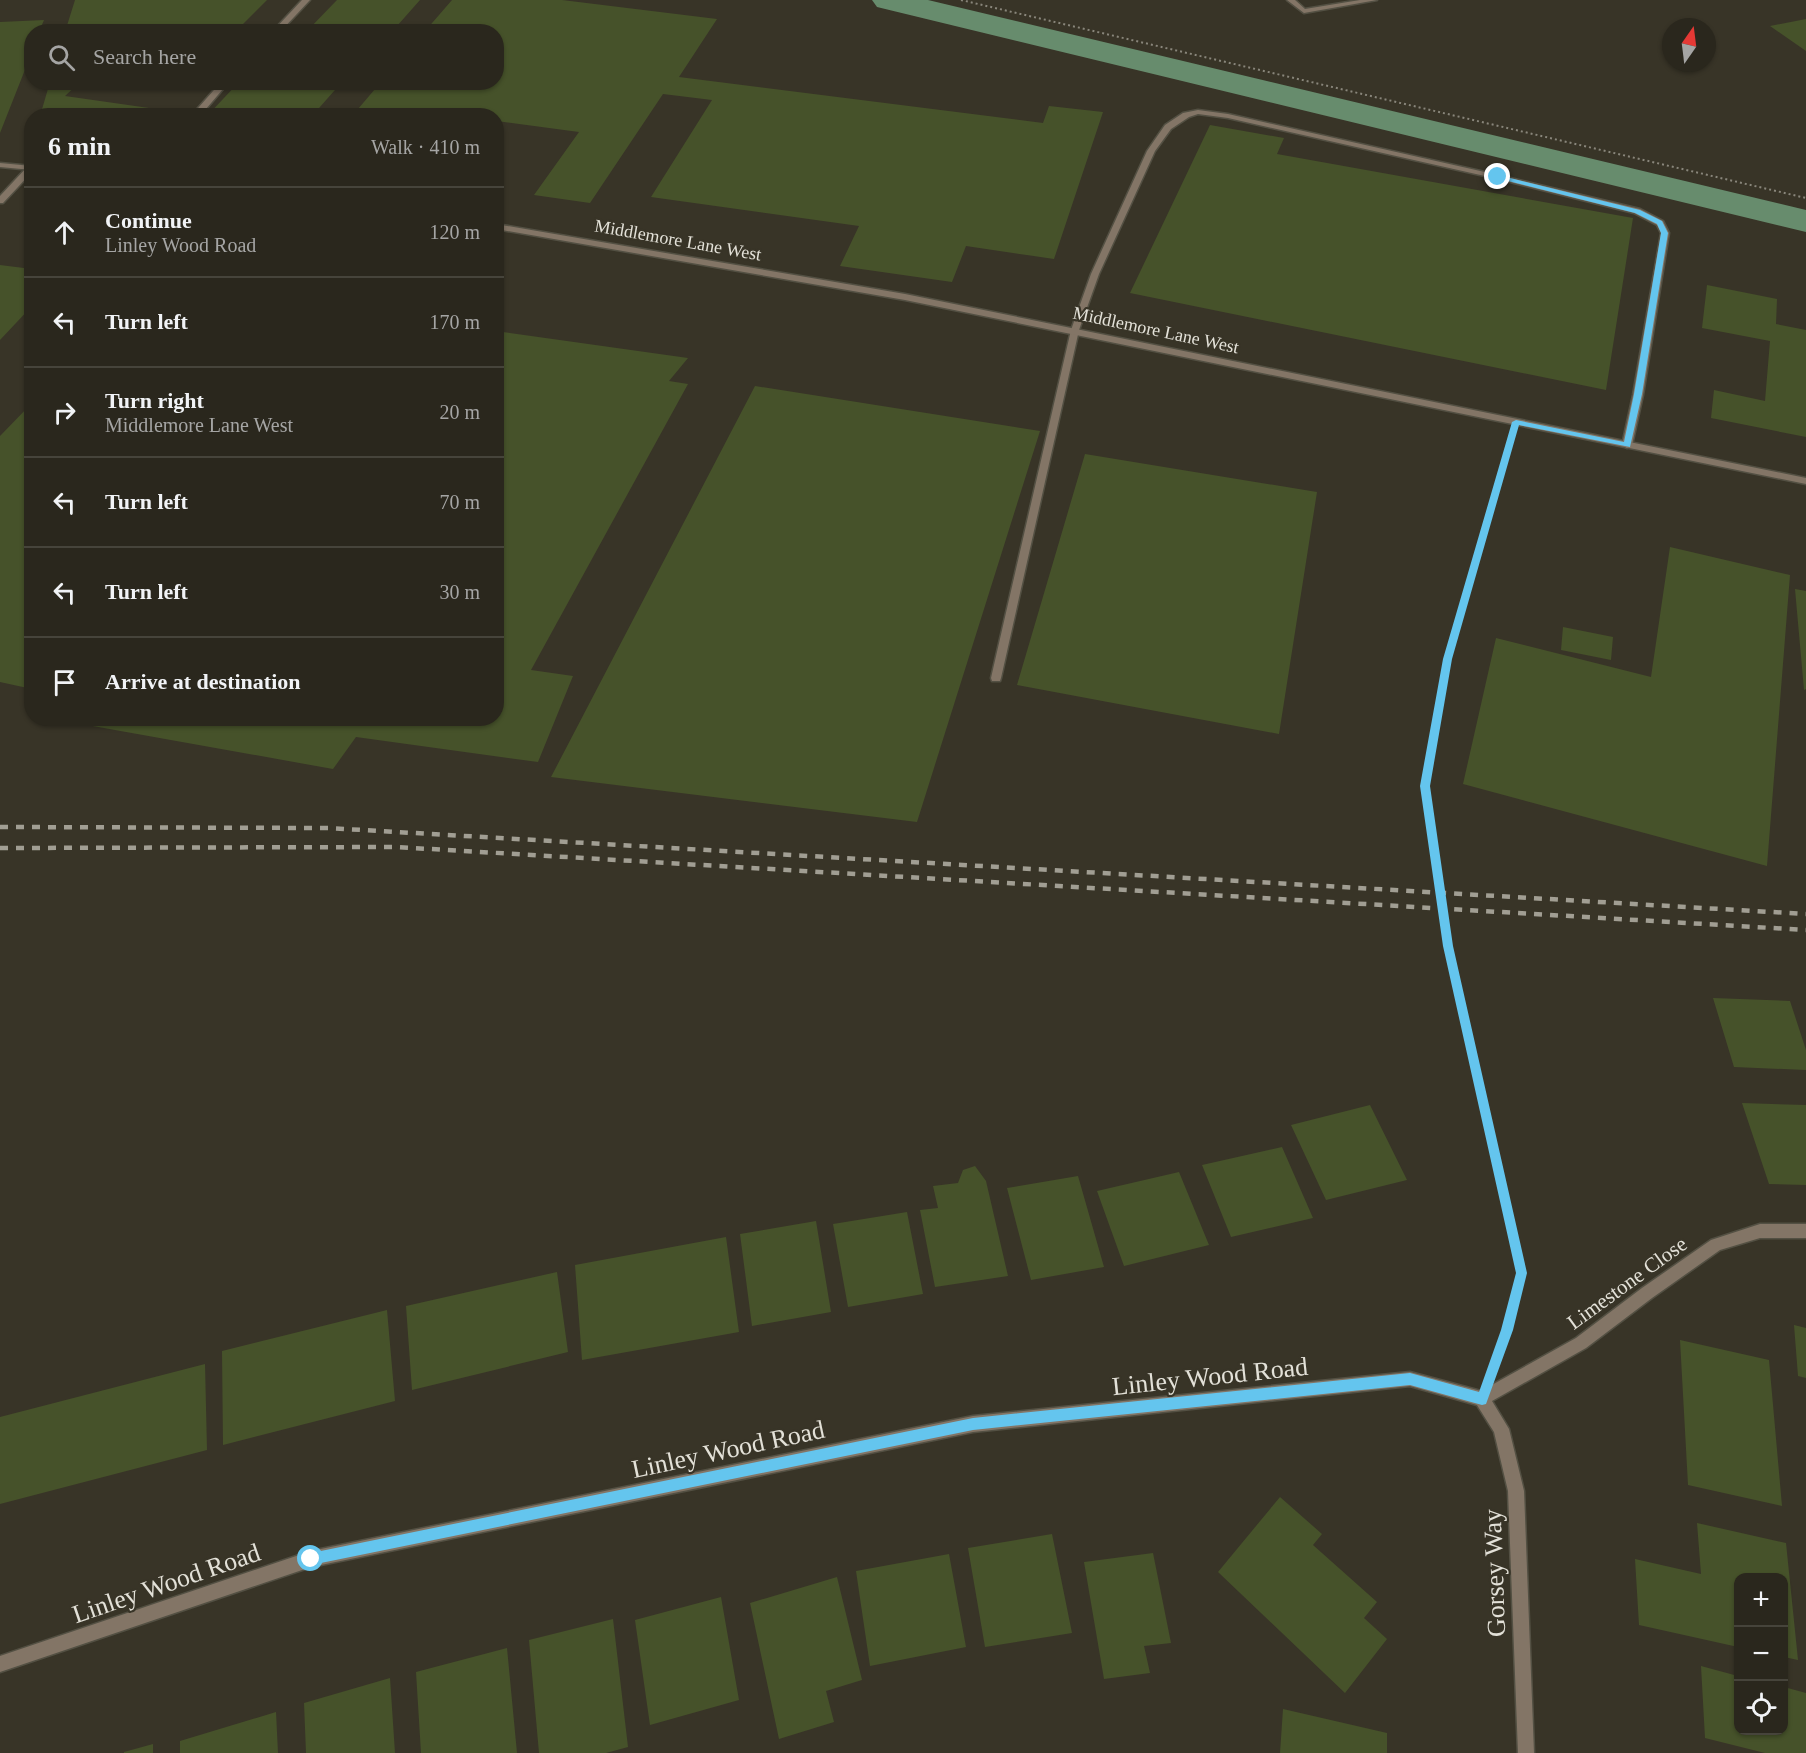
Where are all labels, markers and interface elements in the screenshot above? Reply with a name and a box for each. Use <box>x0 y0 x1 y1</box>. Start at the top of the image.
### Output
north arrow <box>1662 18 1716 72</box>
search box <box>24 24 504 90</box>
icon: search <box>45 41 78 74</box>
text: Search here <box>93 44 196 69</box>
text: 6 min <box>48 132 111 161</box>
text: Walk · 410 m <box>371 136 480 158</box>
route end <box>1484 163 1510 189</box>
text: Continue <box>105 208 192 233</box>
street label: Middlemore Lane West <box>593 215 763 265</box>
icon: ahead <box>48 216 81 249</box>
text: 120 m <box>429 221 480 243</box>
text: Linley Wood Road <box>105 234 256 256</box>
street label: Middlemore Lane West <box>1071 303 1241 357</box>
icon: left <box>48 306 81 339</box>
text: Turn left <box>105 309 188 334</box>
text: 170 m <box>429 311 480 333</box>
text: Turn right <box>105 388 204 413</box>
icon: right <box>48 396 81 429</box>
text: 20 m <box>439 401 480 423</box>
text: Middlemore Lane West <box>105 414 293 436</box>
icon: left <box>48 486 81 519</box>
text: Turn left <box>105 489 188 514</box>
text: 70 m <box>439 491 480 513</box>
icon: left <box>48 576 81 609</box>
text: Turn left <box>105 579 188 604</box>
text: 30 m <box>439 581 480 603</box>
icon: arrive <box>48 666 81 699</box>
text: Arrive at destination <box>105 669 301 694</box>
street label: Limestone Close <box>1563 1232 1691 1334</box>
street label: Linley Wood Road <box>1111 1352 1309 1401</box>
street label: Linley Wood Road <box>629 1415 827 1484</box>
street label: Gorsey Way <box>1478 1508 1511 1638</box>
street label: Linley Wood Road <box>68 1538 264 1629</box>
route start <box>297 1545 323 1571</box>
map controls <box>1734 1573 1788 1735</box>
button: + <box>1734 1573 1788 1627</box>
button: − <box>1734 1627 1788 1681</box>
button: locate <box>1734 1681 1788 1735</box>

